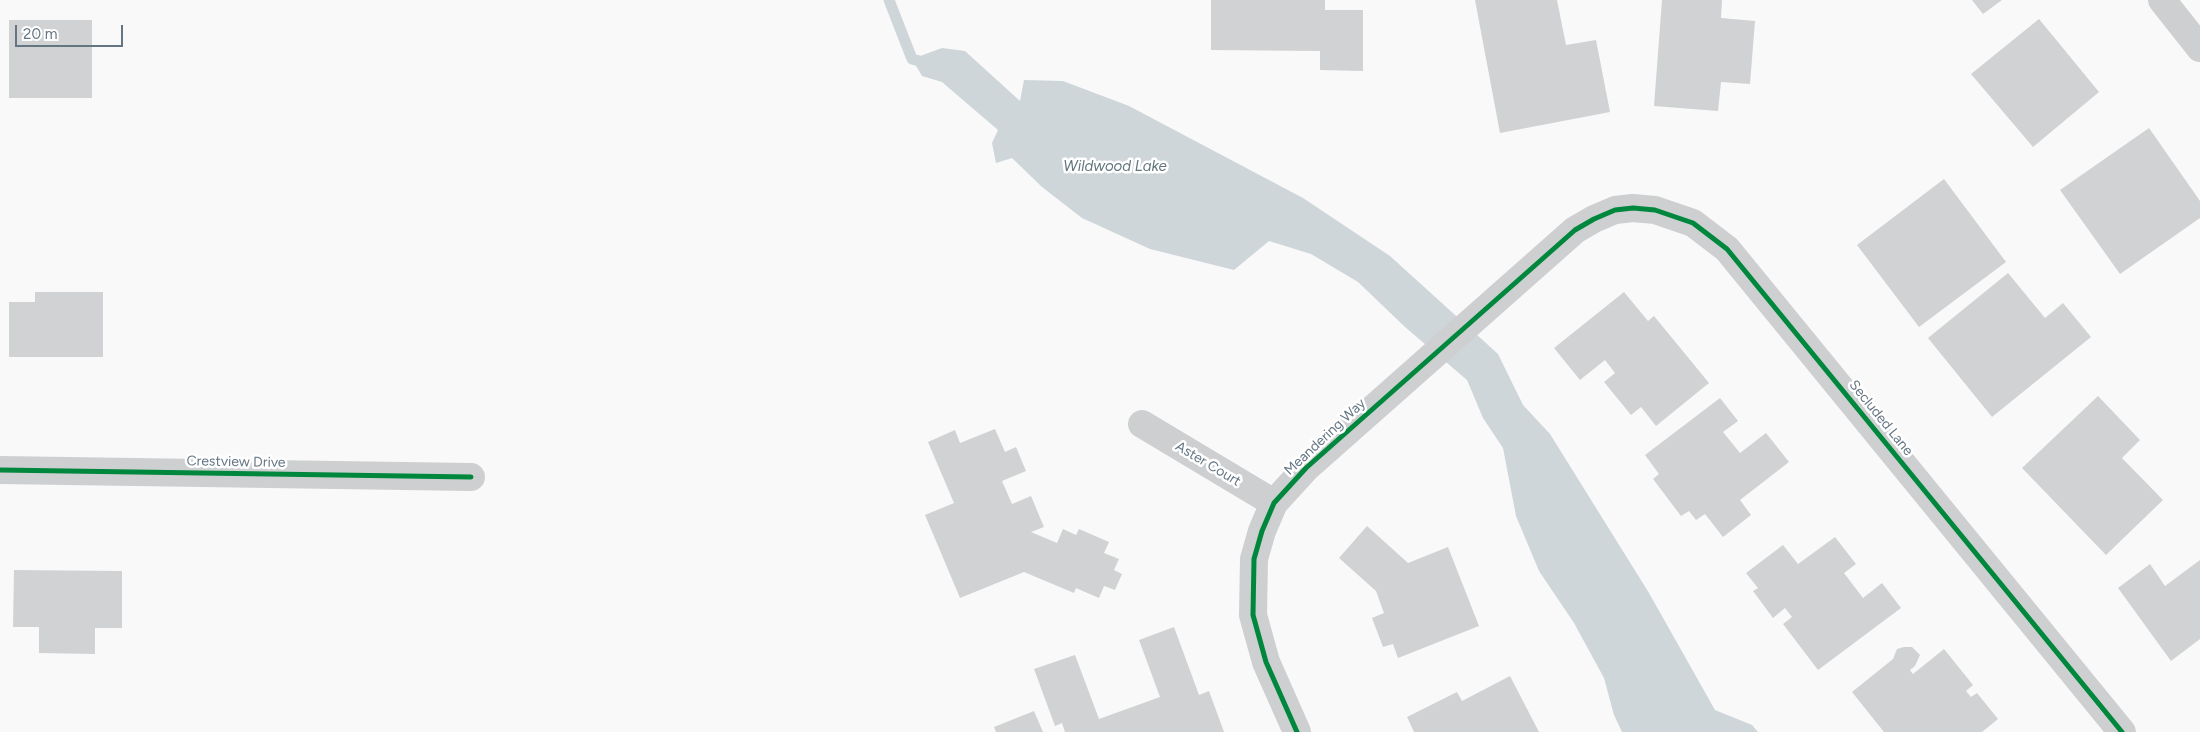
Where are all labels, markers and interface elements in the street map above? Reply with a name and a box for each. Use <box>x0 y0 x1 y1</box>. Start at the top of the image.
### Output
scale bar <box>18 15 125 47</box>
text: 20 m <box>23 25 57 43</box>
water label: Wildwood Lake <box>1063 158 1167 176</box>
street label: Secluded Lane <box>1845 377 1917 459</box>
street label: Meandering Way <box>1281 395 1369 479</box>
street label: Aster Court <box>1172 438 1244 490</box>
street label: Crestview Drive <box>186 453 286 471</box>

